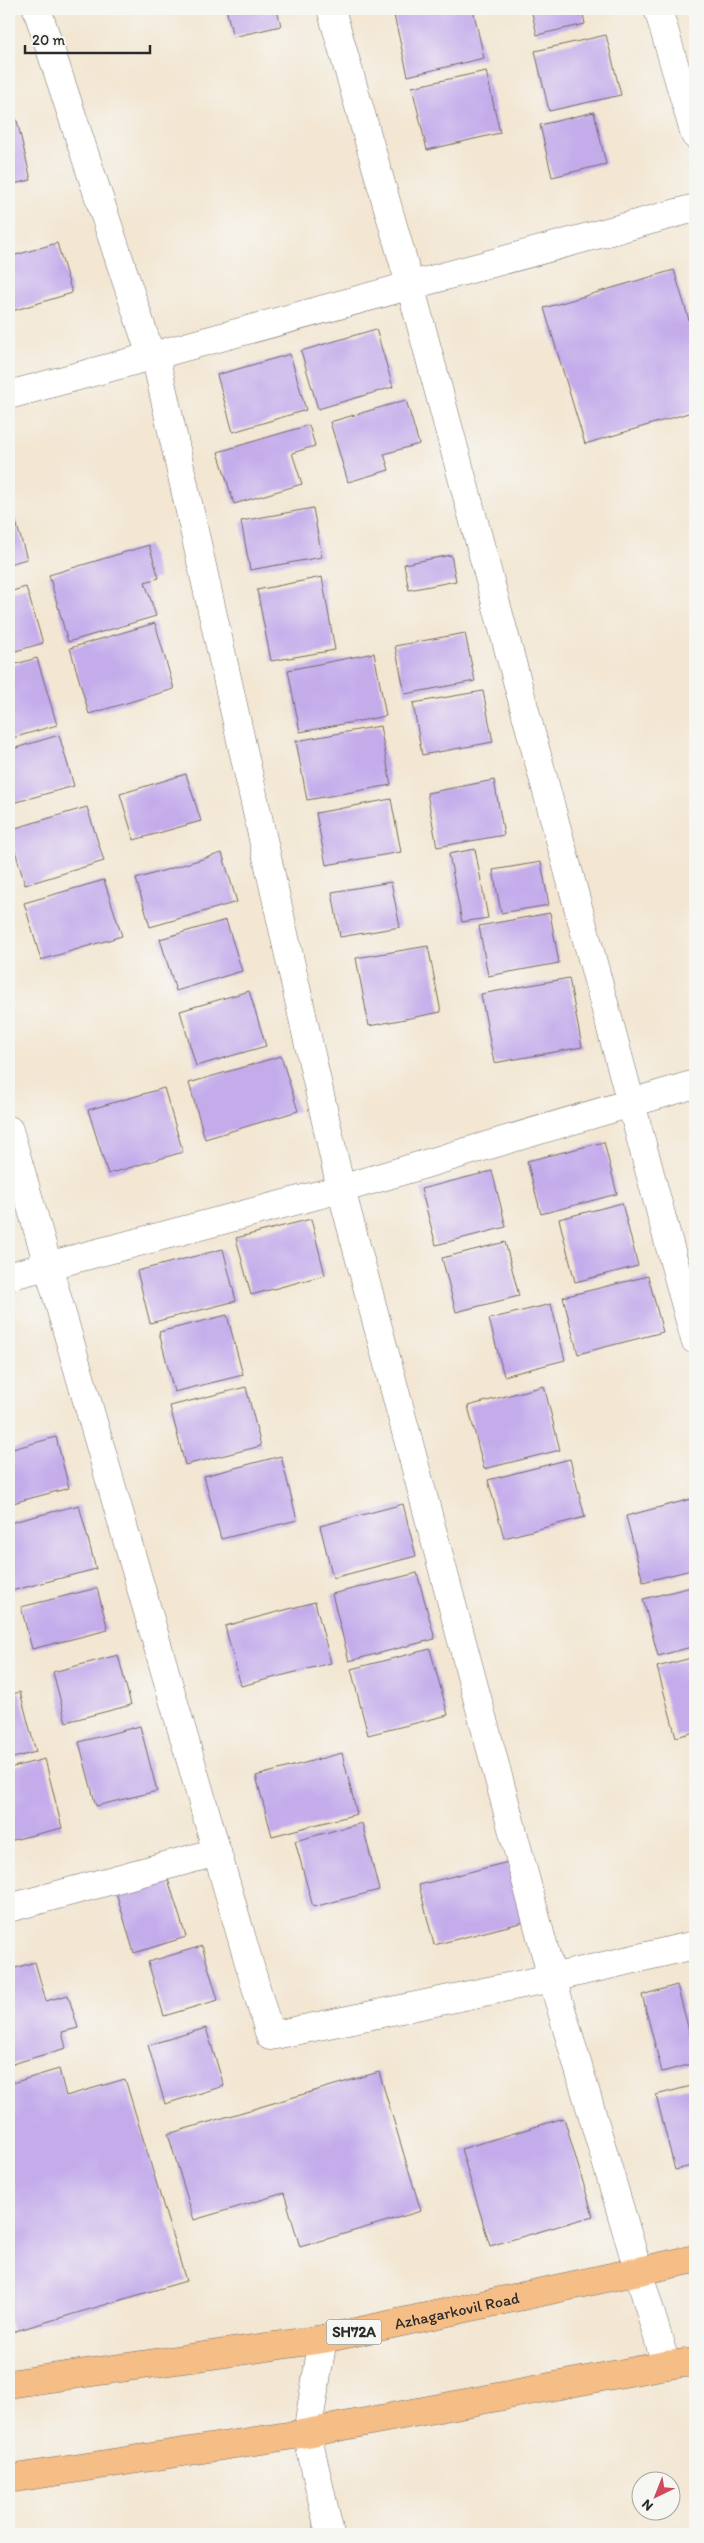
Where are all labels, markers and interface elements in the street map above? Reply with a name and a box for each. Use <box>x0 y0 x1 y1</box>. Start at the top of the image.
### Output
scale bar <box>25 22 150 54</box>
text: 20 m <box>32 31 66 49</box>
street label: Azhagarkovil Road <box>393 2288 522 2333</box>
road number: SH72A <box>326 2320 382 2344</box>
north arrow <box>632 2470 682 2520</box>
text: N <box>638 2496 657 2515</box>

